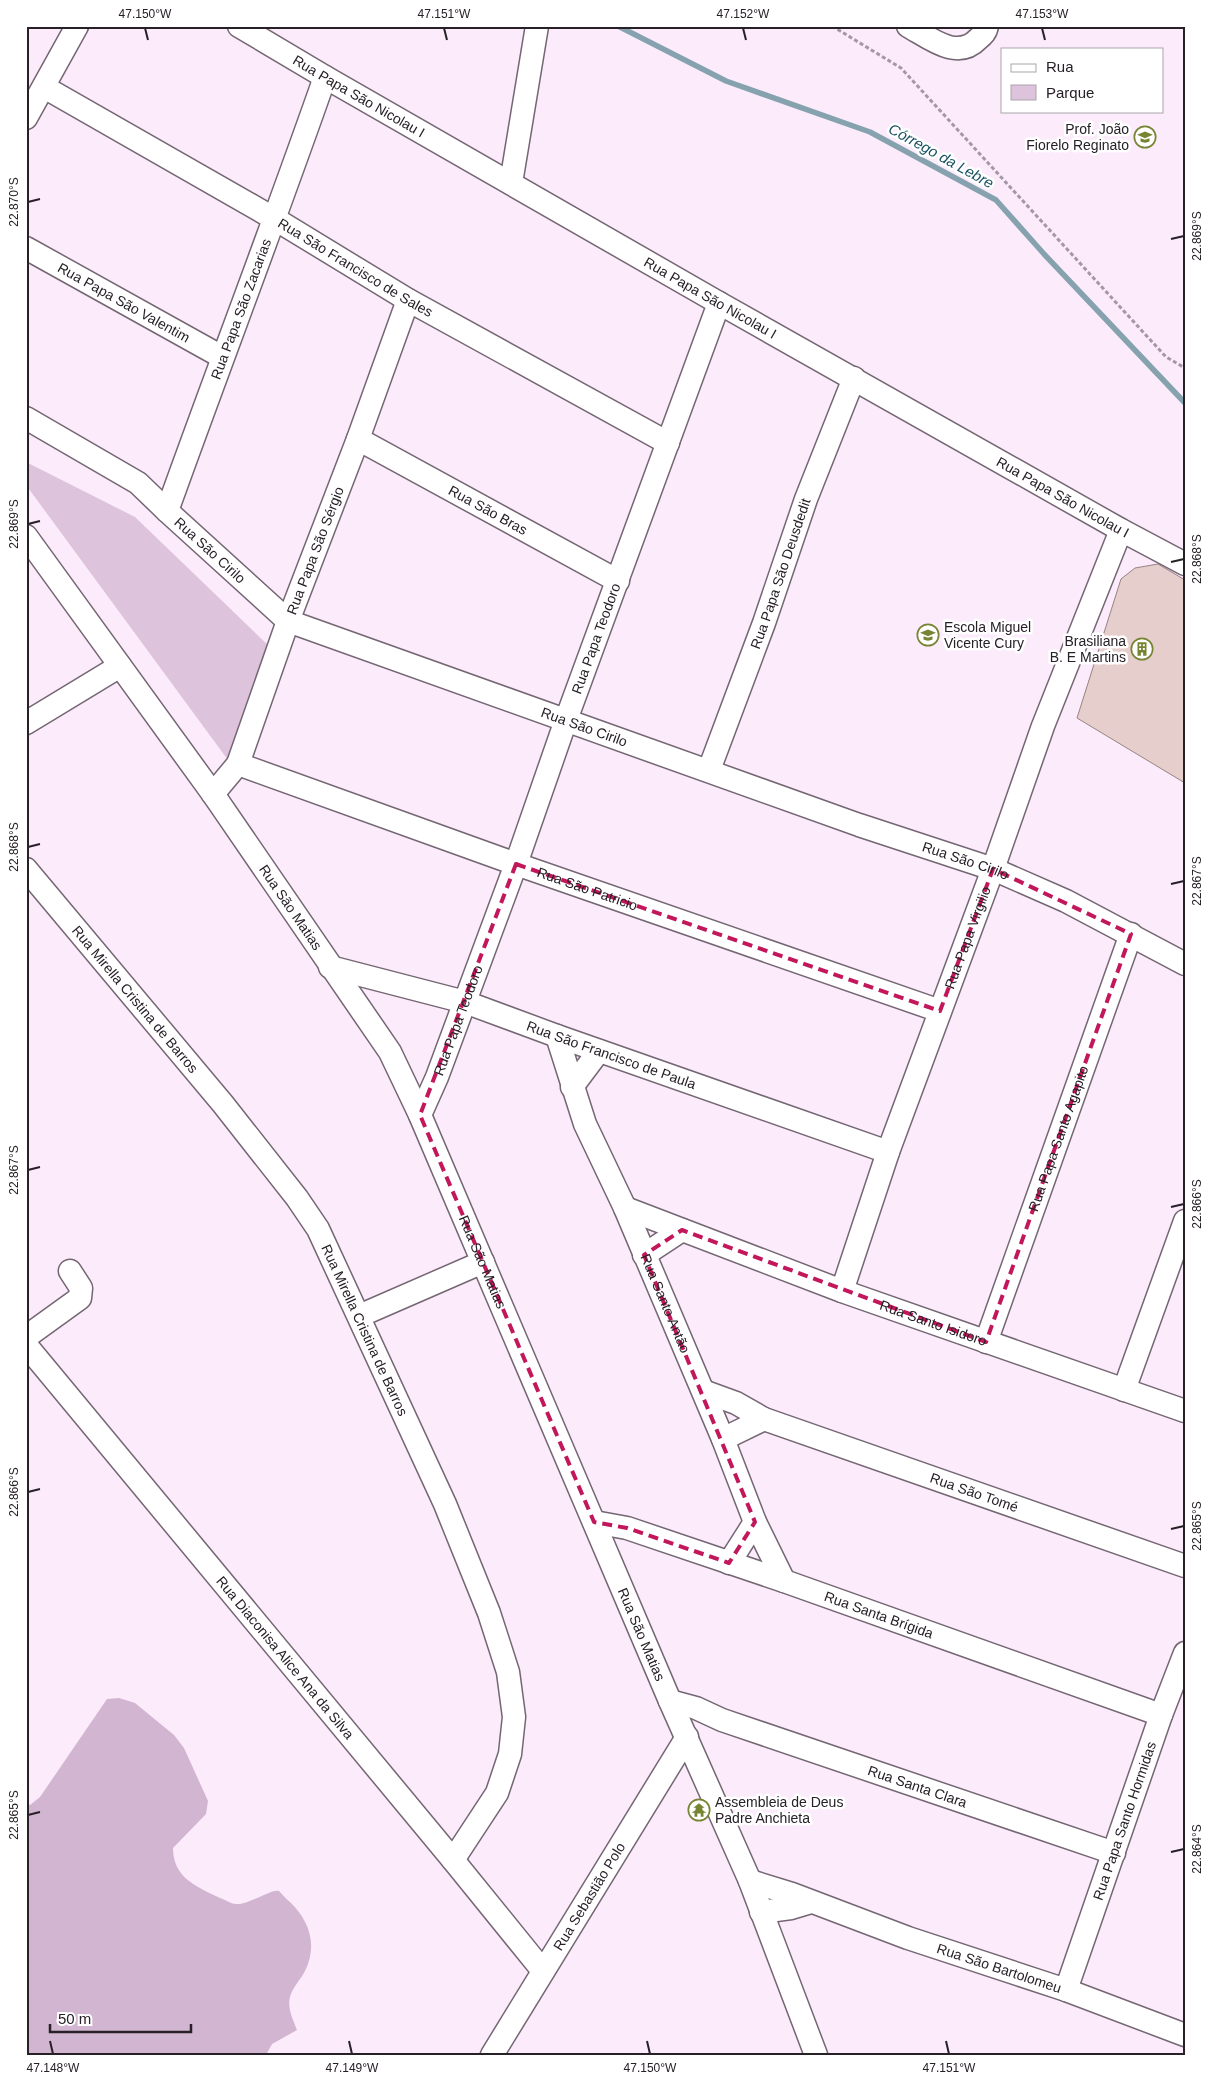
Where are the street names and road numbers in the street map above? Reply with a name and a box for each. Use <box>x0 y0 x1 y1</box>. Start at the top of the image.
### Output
street label: Rua Papa São Nicolau I <box>290 52 428 141</box>
street label: Rua São Francisco de Sales <box>275 215 436 320</box>
street label: Rua Papa São Zacarias <box>208 237 274 382</box>
street label: Rua Papa São Nicolau I <box>641 254 779 342</box>
street label: Rua Papa São Valentim <box>55 259 193 346</box>
street label: Rua Papa São Nicolau I <box>994 453 1132 541</box>
street label: Rua São Bras <box>446 482 530 538</box>
street label: Rua Papa São Sérgio <box>283 484 347 617</box>
street label: Rua Papa São Deusdedit <box>747 496 814 651</box>
street label: Rua São Cirilo <box>171 514 249 587</box>
street label: Rua Papa Teodoro <box>568 581 624 696</box>
street label: Rua São Cirilo <box>539 704 630 750</box>
street label: Rua São Cirilo <box>920 838 1011 883</box>
street label: Rua São Matias <box>256 862 326 953</box>
street label: Rua São Patricio <box>535 864 640 914</box>
street label: Rua Papa Virgilio <box>941 884 994 991</box>
street label: Rua Mirella Cristina de Barros <box>69 922 201 1076</box>
street label: Rua Papa Teodoro <box>430 963 486 1078</box>
street label: Rua São Francisco de Paula <box>524 1017 698 1092</box>
street label: Rua Papa Santo Agapito <box>1025 1063 1092 1213</box>
street label: Rua São Matias <box>456 1213 510 1311</box>
street label: Rua Mirella Cristina de Barros <box>318 1242 411 1418</box>
street label: Rua Santo Antão <box>637 1251 694 1355</box>
street label: Rua Santo Isidoro <box>878 1297 989 1349</box>
street label: Rua São Tomé <box>928 1470 1021 1515</box>
street label: Rua Diaconisa Alice Ana da Silva <box>213 1573 357 1742</box>
street label: Rua São Matias <box>615 1585 669 1683</box>
street label: Rua Santa Brígida <box>822 1588 936 1642</box>
street label: Rua Papa Santo Hormidas <box>1090 1739 1159 1902</box>
street label: Rua Santa Clara <box>866 1762 969 1811</box>
street label: Rua Sebastião Polo <box>550 1839 629 1953</box>
street label: Rua São Bartolomeu <box>935 1940 1063 1996</box>

